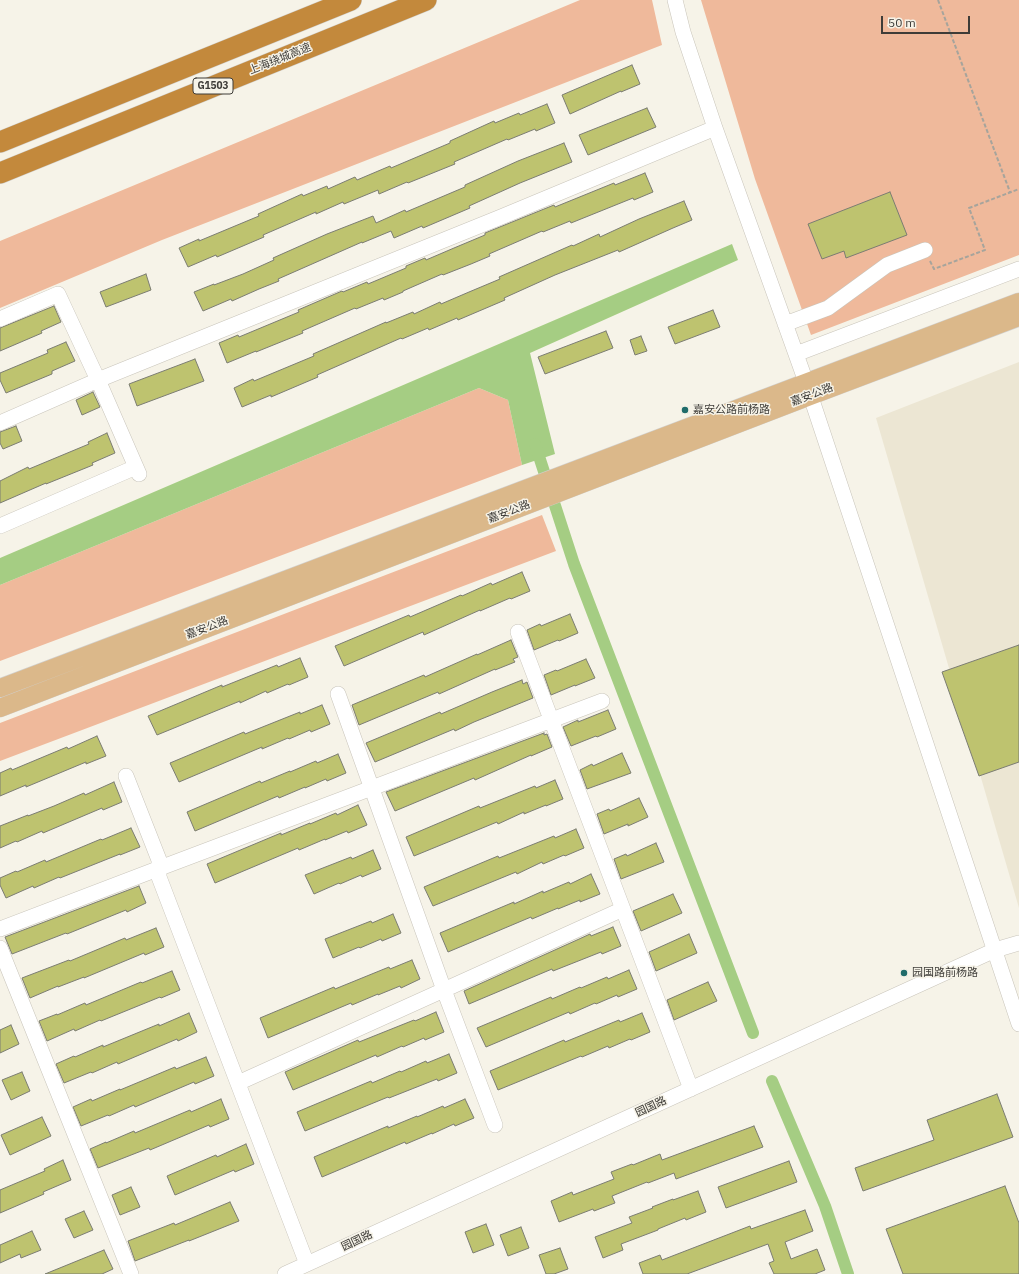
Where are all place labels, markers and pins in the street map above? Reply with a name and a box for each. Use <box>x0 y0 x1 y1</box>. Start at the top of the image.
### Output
place label: 嘉安公路前杨路 <box>693 403 770 417</box>
marker: 嘉安公路前杨路 <box>680 405 690 415</box>
place label: 园国路前杨路 <box>912 966 978 980</box>
marker: 园国路前杨路 <box>899 968 909 978</box>

